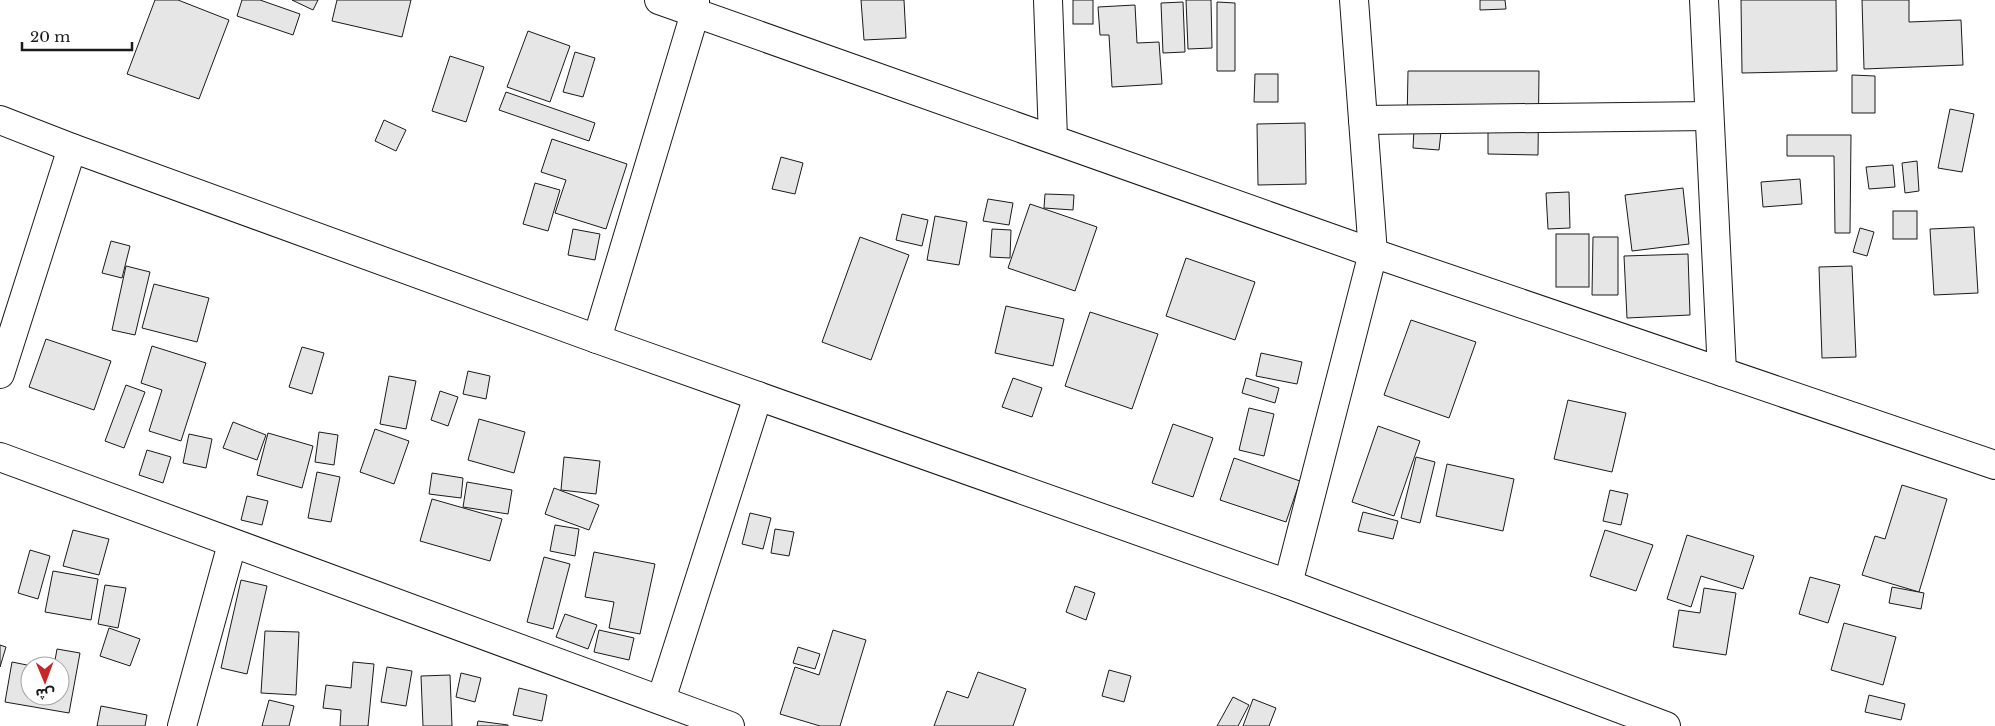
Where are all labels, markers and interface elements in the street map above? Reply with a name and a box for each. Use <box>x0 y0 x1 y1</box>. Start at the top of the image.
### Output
scale bar <box>22 20 132 52</box>
text: 20 m <box>30 27 70 46</box>
north arrow <box>20 656 70 706</box>
text: ش <box>35 685 55 703</box>

